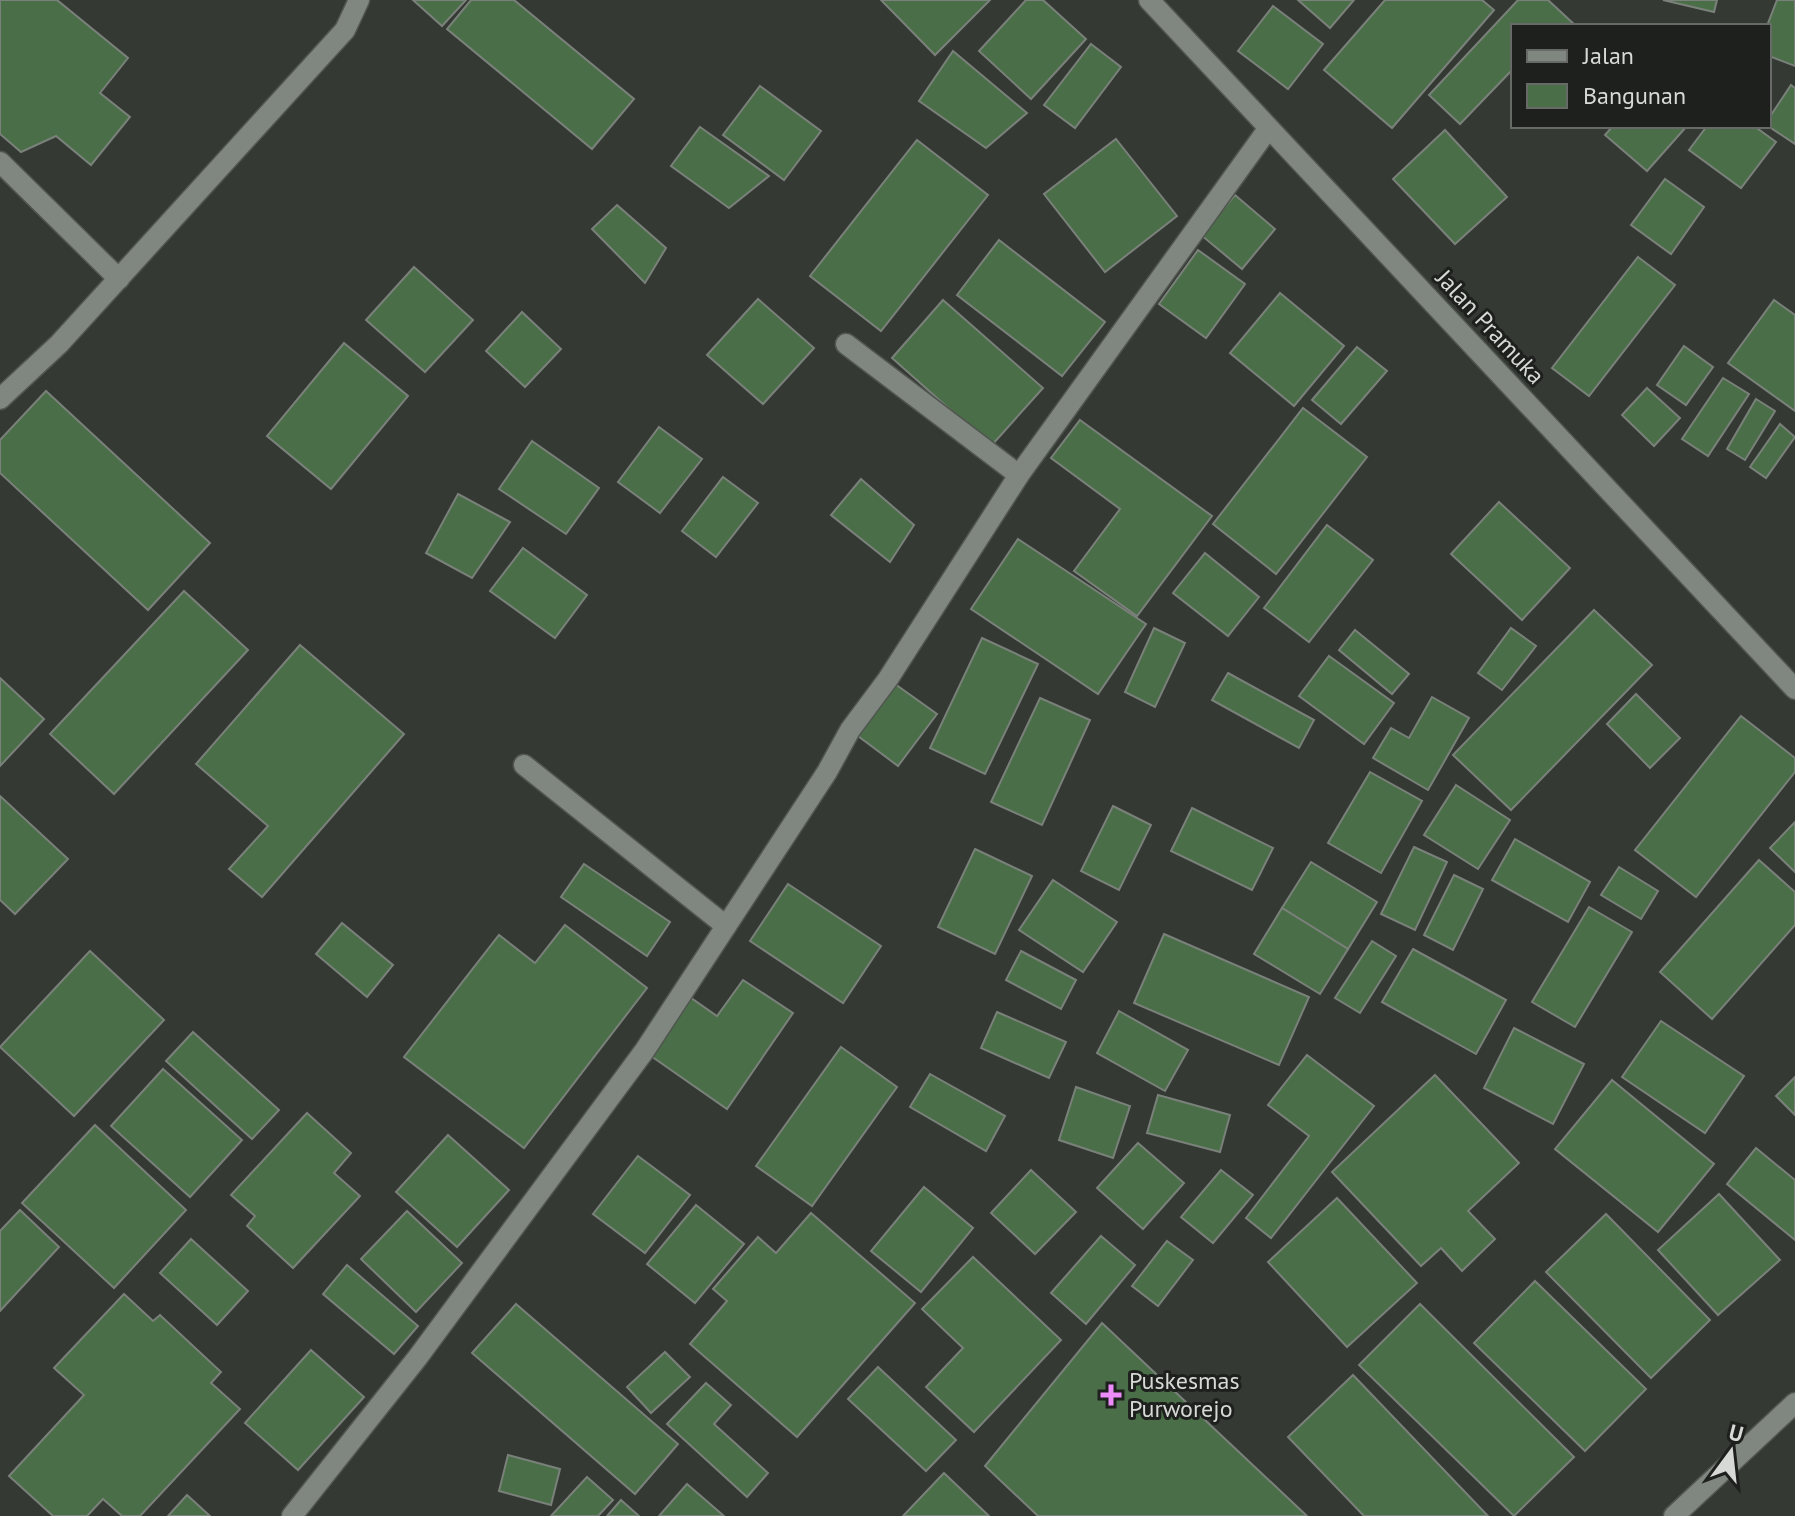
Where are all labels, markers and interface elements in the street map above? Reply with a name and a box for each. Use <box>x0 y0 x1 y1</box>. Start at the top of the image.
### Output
legend <box>1511 24 1771 128</box>
text: Jalan <box>1582 40 1634 71</box>
text: Bangunan <box>1583 80 1686 111</box>
street label: Jalan Pramuka <box>1429 262 1551 391</box>
place label: Puskesmas Purworejo <box>1129 1365 1240 1424</box>
marker: Puskesmas Purworejo <box>1100 1384 1122 1406</box>
north arrow <box>1691 1412 1771 1492</box>
text: U <box>1726 1417 1746 1448</box>

